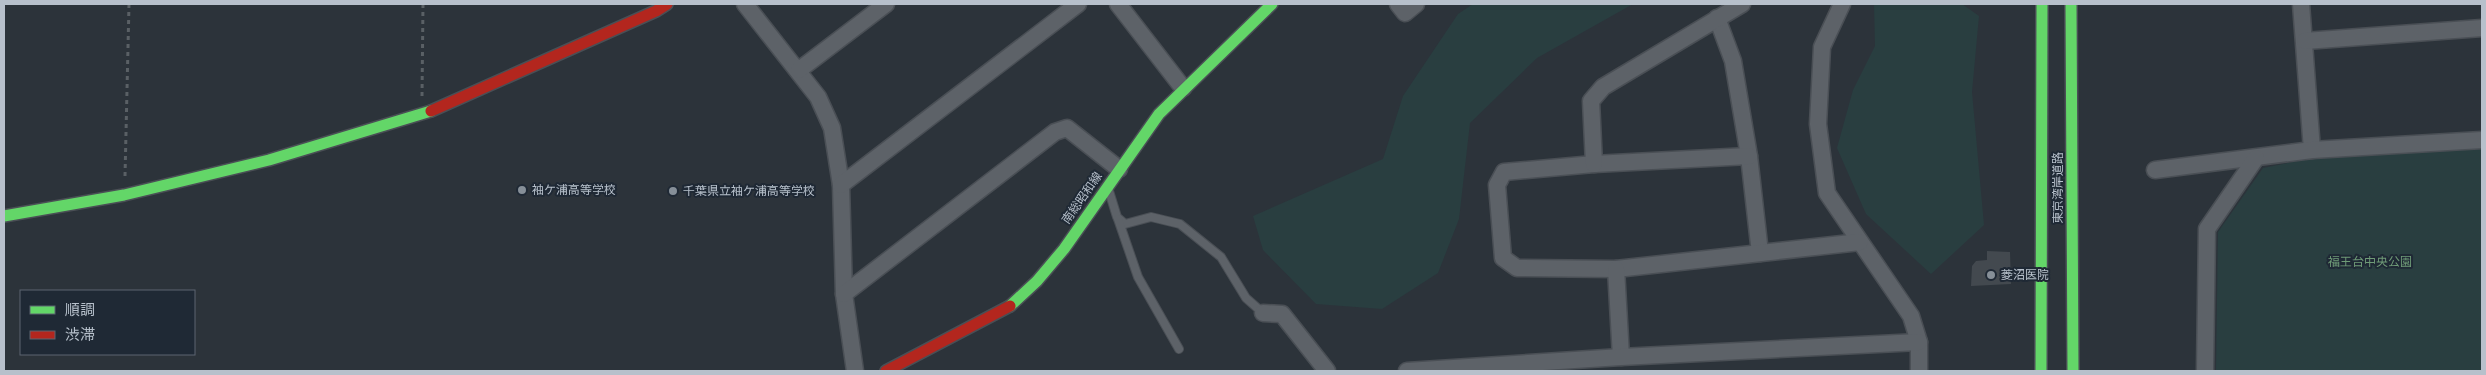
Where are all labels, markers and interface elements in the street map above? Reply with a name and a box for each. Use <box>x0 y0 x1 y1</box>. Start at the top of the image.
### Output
street label: 東京湾岸道路 <box>2050 152 2065 224</box>
street label: 南総昭和線 <box>1058 169 1105 227</box>
place label: 袖ケ浦高等学校 <box>532 182 616 197</box>
place label: 千葉県立袖ケ浦高等学校 <box>683 183 815 198</box>
marker: 袖ケ浦高等学校 <box>516 184 528 196</box>
marker: 千葉県立袖ケ浦高等学校 <box>667 185 679 197</box>
park label: 福王台中央公園 <box>2328 254 2412 269</box>
place label: 菱沼医院 <box>2001 267 2049 282</box>
marker: 菱沼医院 <box>1985 269 1997 281</box>
legend <box>20 290 195 355</box>
text: 順調 <box>65 300 95 319</box>
text: 渋滞 <box>65 325 95 344</box>

